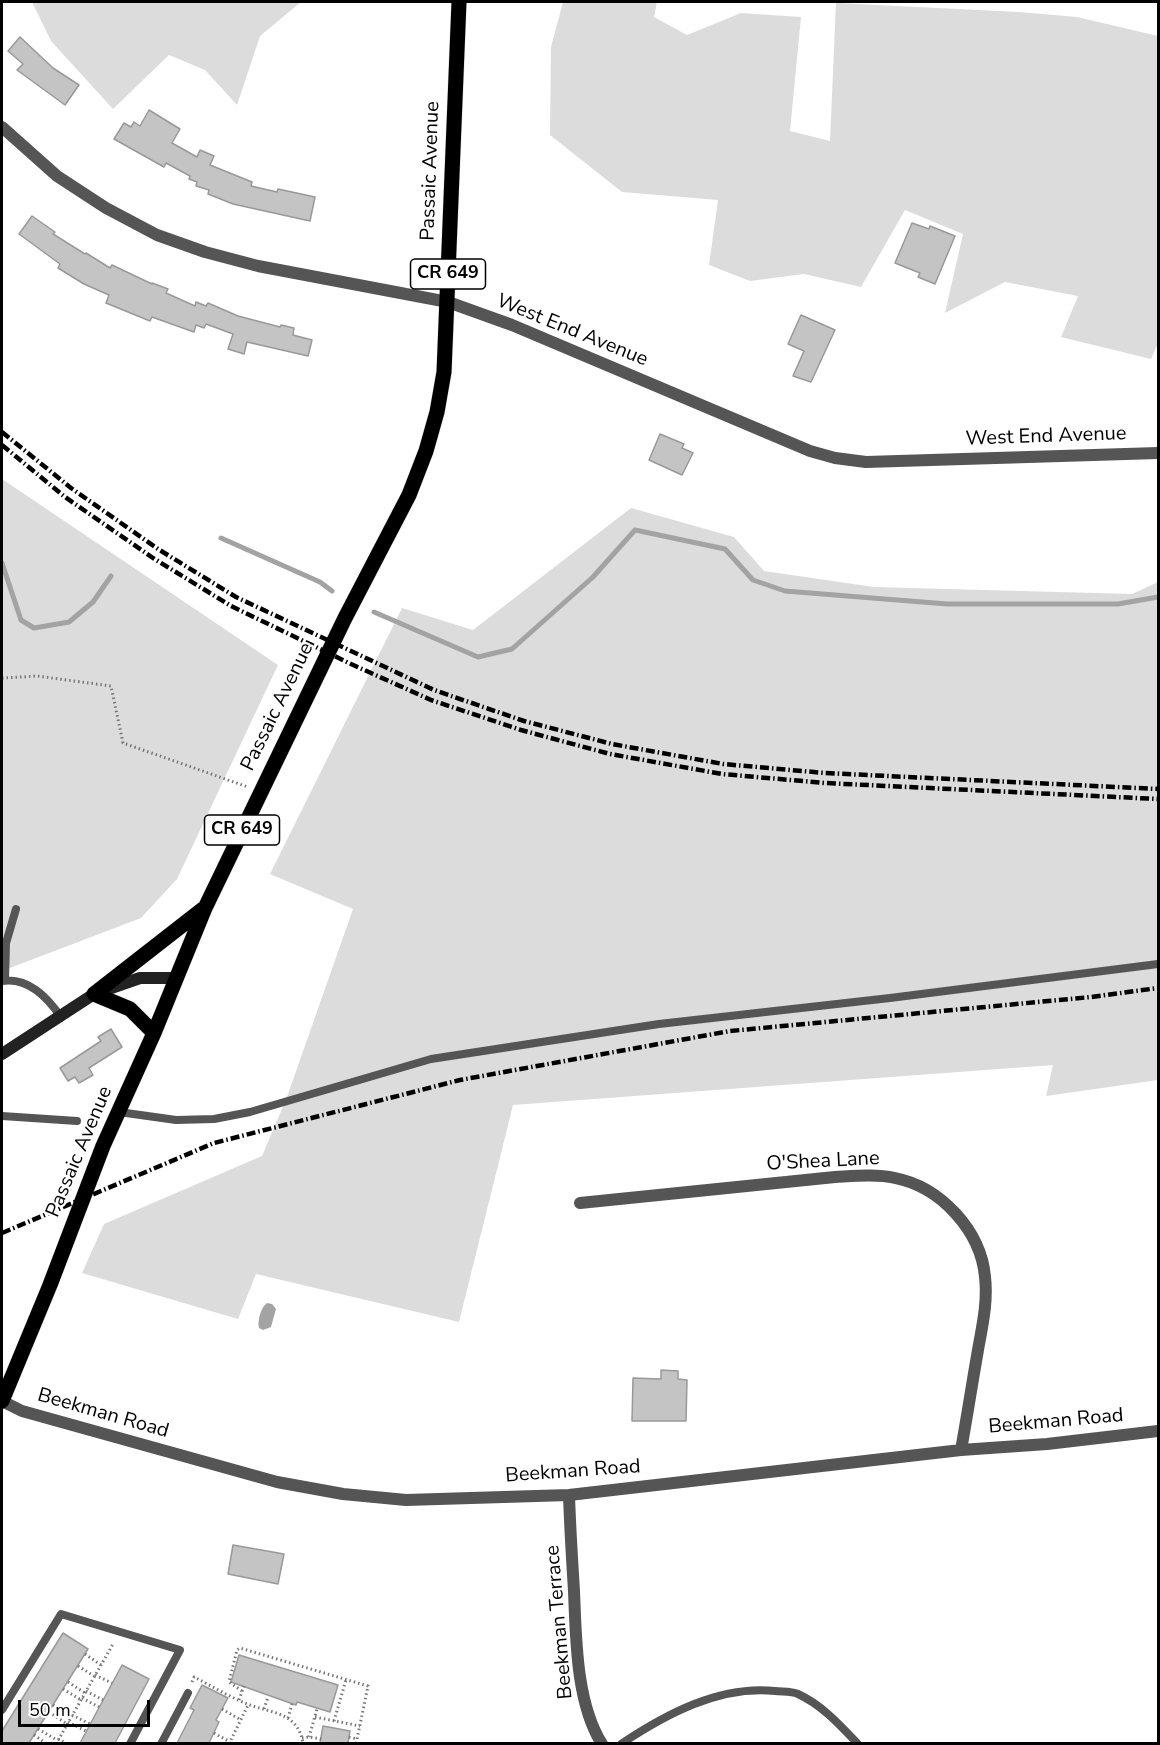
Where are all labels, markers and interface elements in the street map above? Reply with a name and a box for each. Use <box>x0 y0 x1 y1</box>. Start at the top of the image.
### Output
street label: Passaic Avenue <box>417 101 445 241</box>
road number: CR 649 <box>410 259 486 289</box>
street label: West End Avenue <box>493 290 651 372</box>
street label: West End Avenue <box>965 422 1127 452</box>
street label: Passaic Avenue <box>237 639 319 775</box>
road number: CR 649 <box>204 815 280 845</box>
street label: Passaic Avenue <box>42 1083 118 1221</box>
street label: O'Shea Lane <box>766 1147 880 1177</box>
street label: Beekman Road <box>35 1384 171 1444</box>
street label: Beekman Road <box>987 1404 1125 1440</box>
street label: Beekman Road <box>505 1455 641 1489</box>
street label: Beekman Terrace <box>541 1544 579 1700</box>
scale bar <box>21 1688 153 1726</box>
text: 50 m <box>29 1698 71 1722</box>

